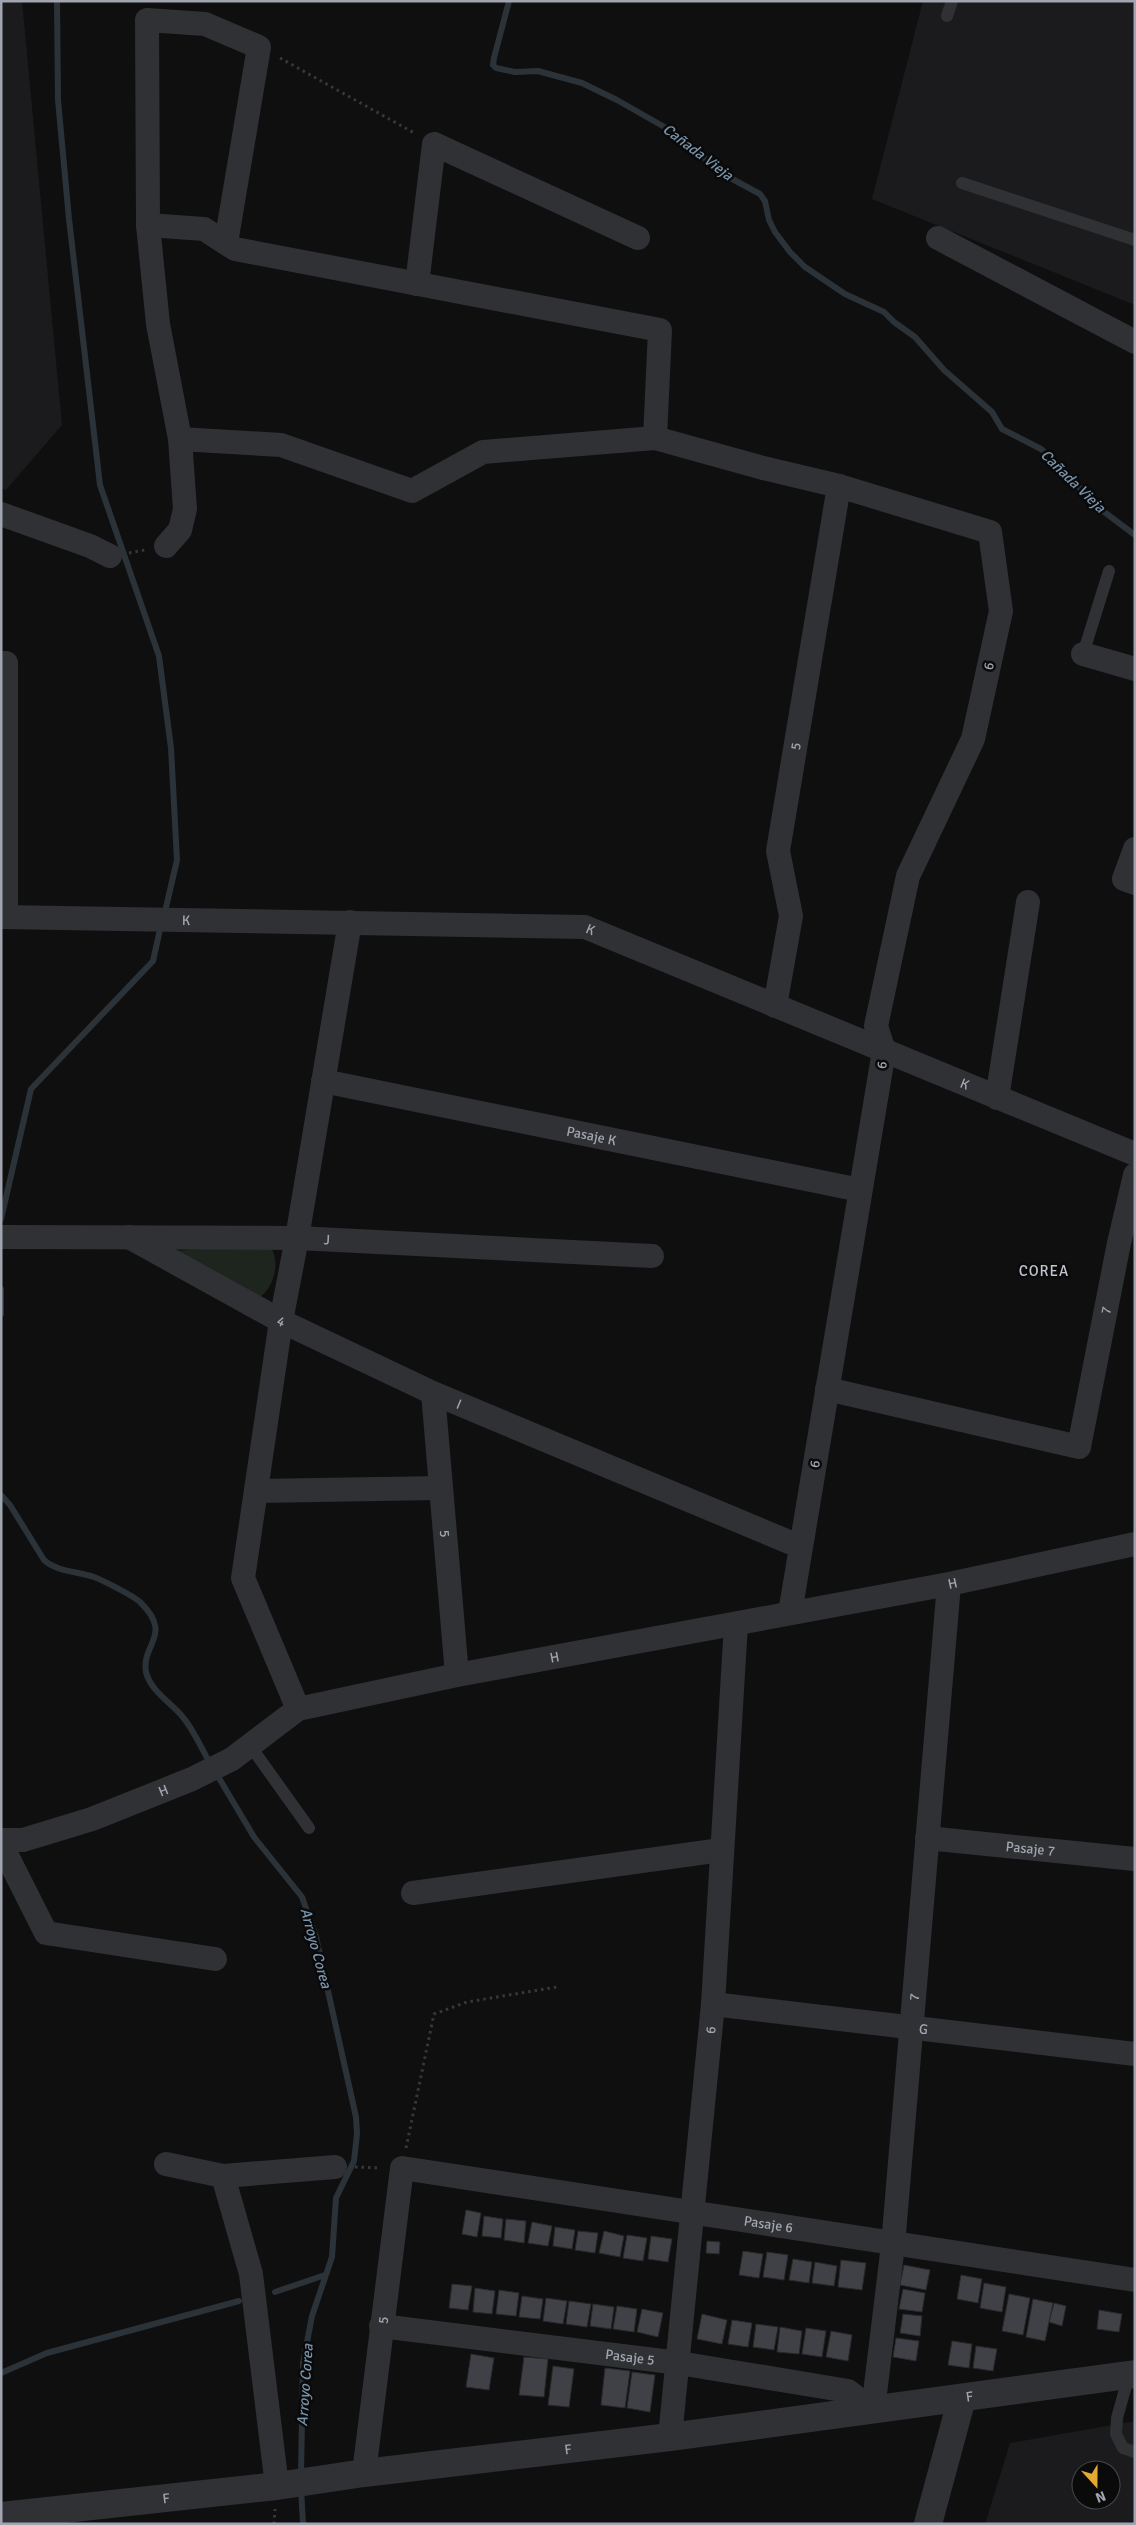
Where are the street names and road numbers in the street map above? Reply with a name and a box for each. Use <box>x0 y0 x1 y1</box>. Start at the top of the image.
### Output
street label: 6 <box>980 661 998 671</box>
street label: 5 <box>787 741 805 751</box>
street label: K <box>182 912 191 929</box>
street label: K <box>583 920 598 939</box>
street label: 6 <box>873 1060 891 1070</box>
street label: K <box>958 1074 973 1093</box>
street label: Pasaje K <box>565 1122 619 1149</box>
street label: J <box>323 1231 331 1248</box>
street label: 7 <box>1097 1305 1115 1316</box>
street label: 4 <box>274 1312 289 1331</box>
street label: I <box>454 1395 464 1412</box>
street label: 6 <box>806 1459 824 1469</box>
street label: 5 <box>436 1529 454 1538</box>
street label: H <box>946 1574 959 1593</box>
street label: H <box>548 1648 561 1666</box>
street label: H <box>156 1781 171 1800</box>
street label: Pasaje 7 <box>1005 1837 1056 1859</box>
street label: 7 <box>905 1993 923 2002</box>
street label: G <box>918 2020 929 2038</box>
street label: 6 <box>702 2025 719 2035</box>
street label: Pasaje 6 <box>743 2212 794 2236</box>
street label: 5 <box>374 2315 392 2325</box>
street label: Pasaje 5 <box>604 2345 656 2368</box>
street label: F <box>965 2388 974 2405</box>
street label: F <box>563 2440 573 2458</box>
street label: F <box>161 2489 171 2507</box>

